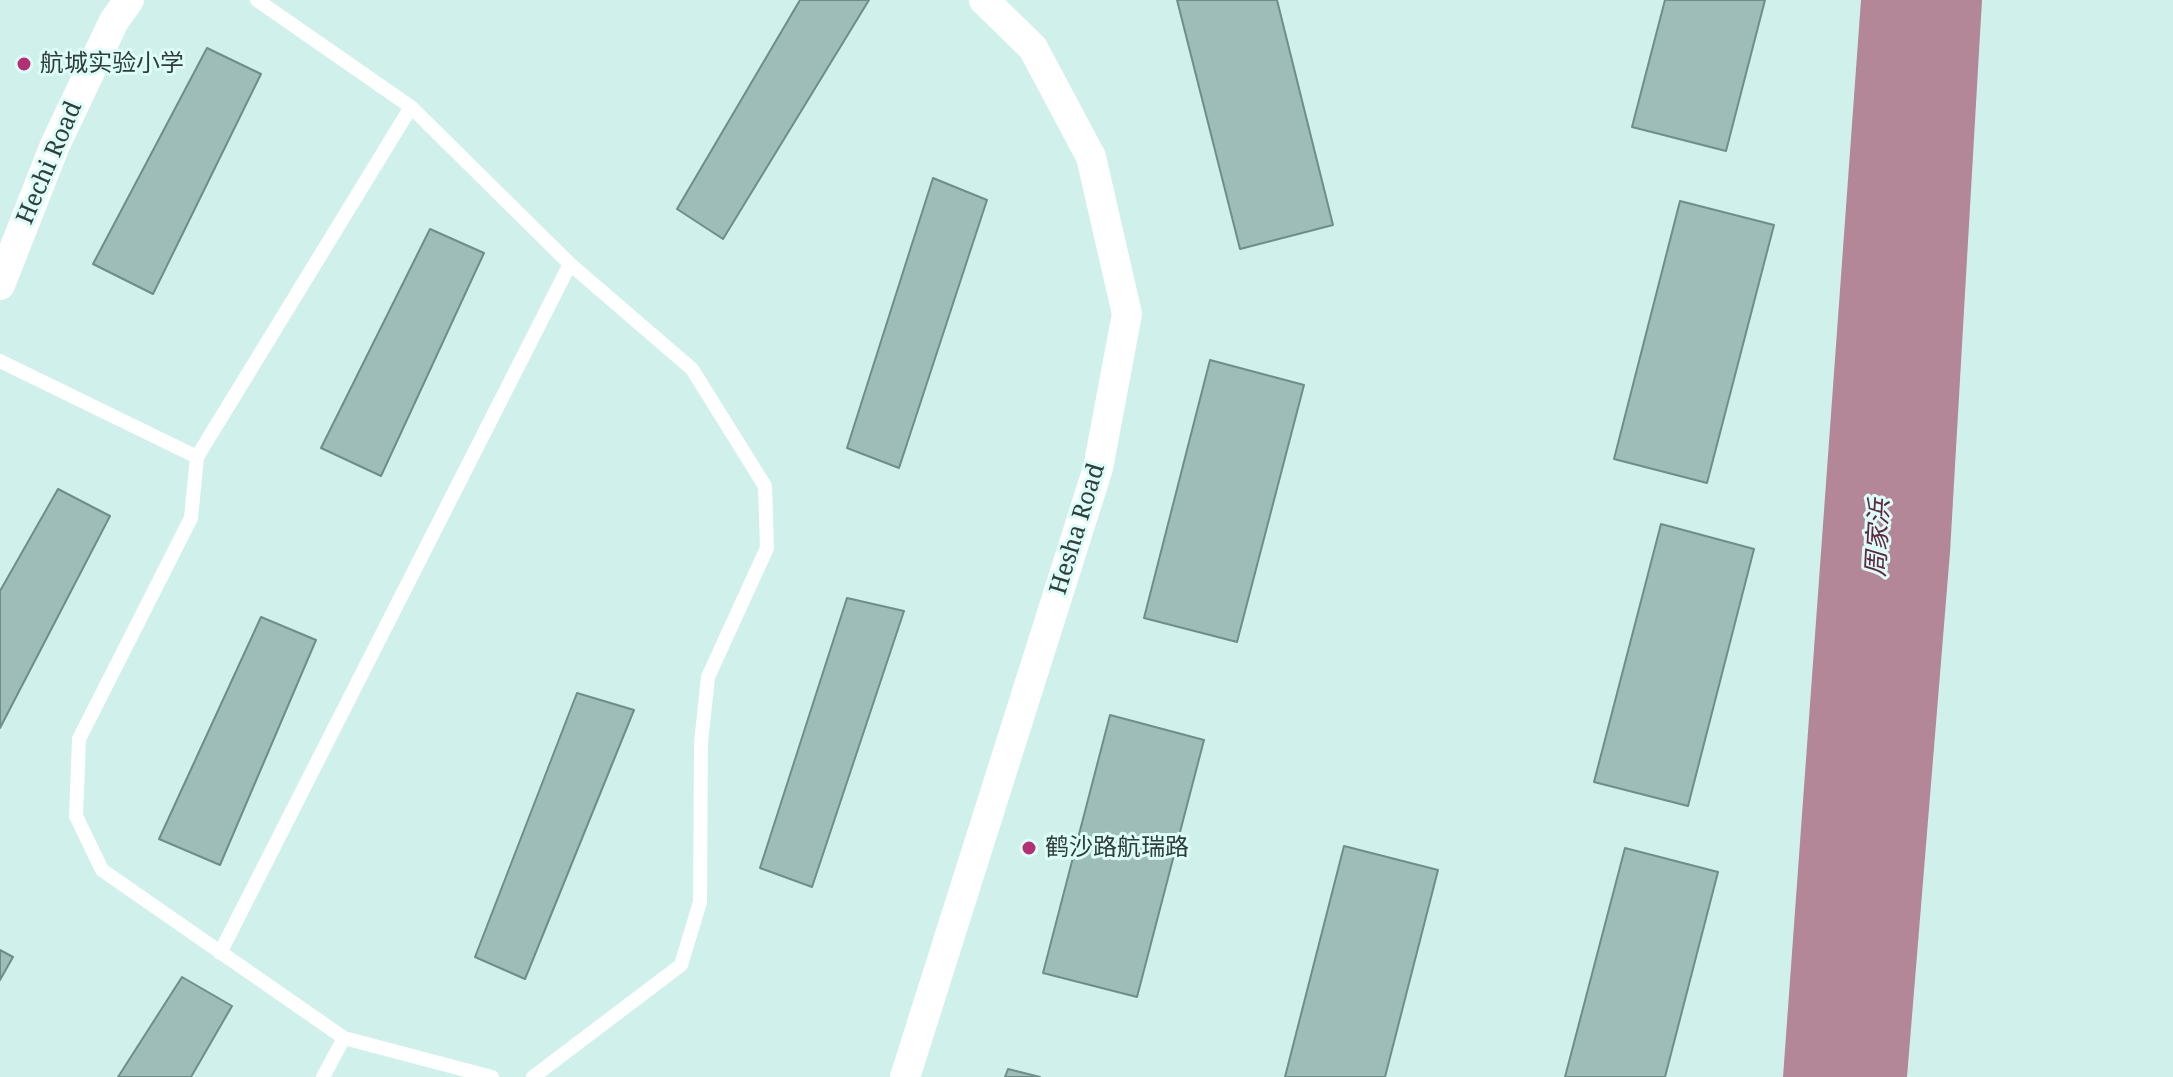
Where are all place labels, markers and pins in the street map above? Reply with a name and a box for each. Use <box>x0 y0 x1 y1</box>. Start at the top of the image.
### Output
place label: 航城实验小学 <box>40 50 184 78</box>
marker: 航城实验小学 <box>15 55 33 73</box>
place label: 鹤沙路航瑞路 <box>1045 834 1189 862</box>
marker: 鹤沙路航瑞路 <box>1020 839 1038 857</box>

